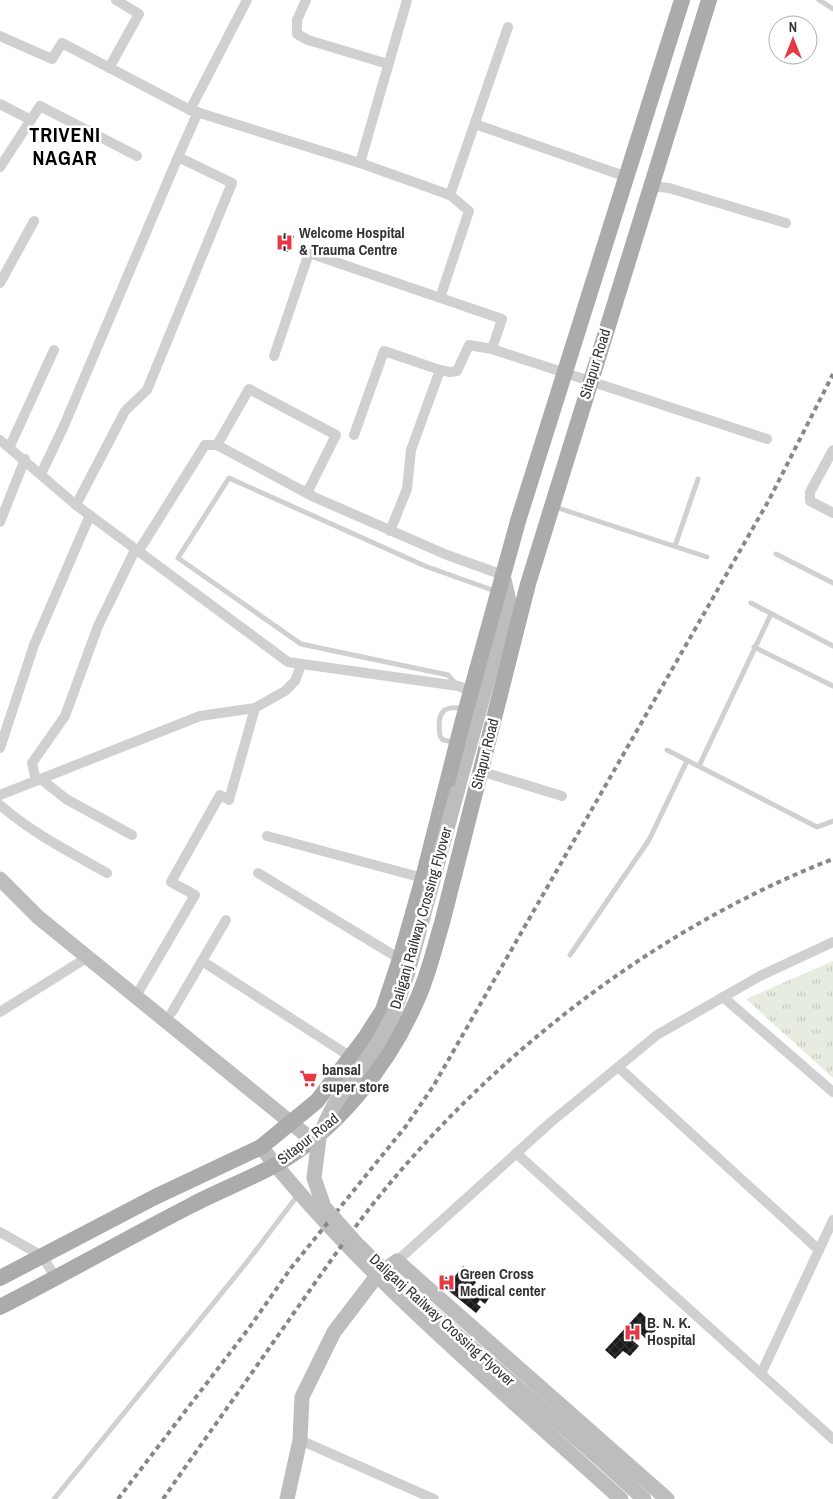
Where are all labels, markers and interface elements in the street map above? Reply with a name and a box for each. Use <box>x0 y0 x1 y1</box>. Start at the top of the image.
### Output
north arrow <box>768 15 818 65</box>
text: N <box>789 18 797 36</box>
district label: TRIVENI NAGAR <box>29 121 101 171</box>
place label: Welcome Hospital & Trauma Centre <box>299 222 405 260</box>
hospital icon: Welcome Hospital & Trauma Centre <box>275 232 295 252</box>
street label: Sitapur Road <box>574 326 615 402</box>
street label: Sitapur Road <box>466 716 503 792</box>
street label: Daliganj Railway Crossing Flyover <box>384 824 457 1011</box>
place label: bansal super store <box>322 1059 389 1097</box>
supermarket icon: bansal super store <box>298 1069 318 1089</box>
street label: Sitapur Road <box>273 1108 343 1169</box>
street label: Daliganj Railway Crossing Flyover <box>365 1249 519 1391</box>
place label: Green Cross Medical center <box>460 1263 546 1301</box>
hospital icon: Green Cross Medical center <box>436 1273 456 1293</box>
place label: B. N. K. Hospital <box>647 1312 696 1350</box>
hospital icon: B. N. K. Hospital <box>623 1322 643 1342</box>

